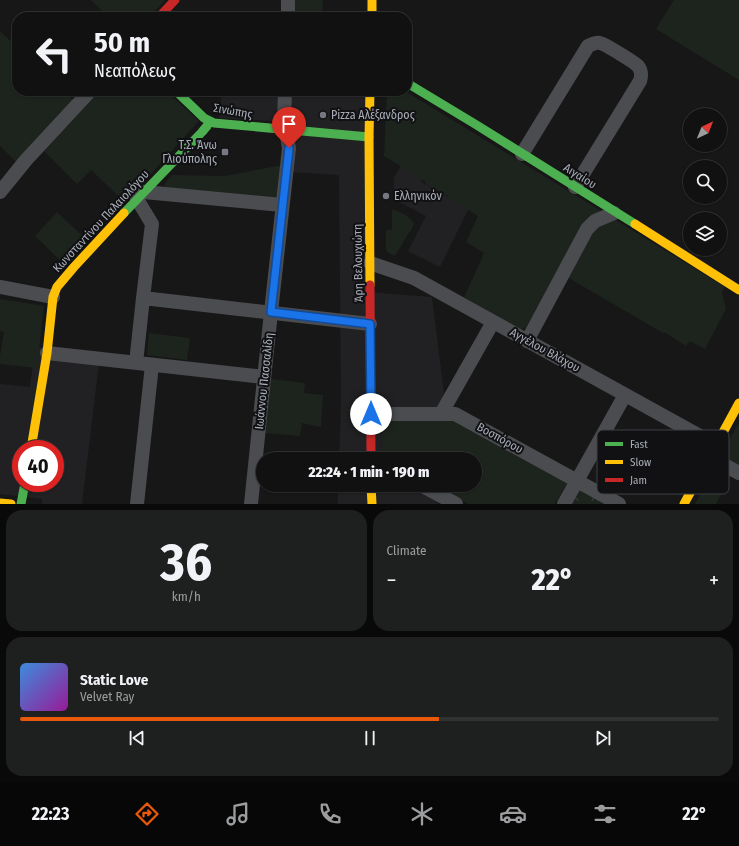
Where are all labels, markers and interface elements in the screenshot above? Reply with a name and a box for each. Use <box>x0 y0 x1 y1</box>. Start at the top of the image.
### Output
text: 50 m <box>94 26 150 59</box>
icon: left <box>28 28 80 80</box>
text: Νεαπόλεως <box>94 60 176 82</box>
street label: Σινώπης <box>212 101 254 121</box>
pin <box>272 107 306 148</box>
place label: Pizza Αλέξανδρος <box>331 108 415 122</box>
north arrow <box>683 108 727 152</box>
map controls <box>683 108 727 256</box>
marker: Pizza Αλέξανδρος <box>318 110 328 120</box>
icon: arrive <box>278 113 300 135</box>
place label: Τ.Σ. Άνω Γλιούπολης <box>162 138 217 166</box>
marker: Τ.Σ. Άνω Γλιούπολης <box>220 147 230 157</box>
street label: Αιγαίου <box>561 160 599 192</box>
button: search <box>683 160 727 204</box>
street label: Κωνσταντίνου Παλαιολόγου <box>50 167 152 275</box>
place label: Ελληνικόν <box>394 189 443 203</box>
marker: Ελληνικόν <box>381 191 391 201</box>
button: layers <box>683 212 727 256</box>
street label: Άρη Βελουχιώτη <box>350 224 366 302</box>
street label: Αγγέλου Βλάχου <box>508 325 582 375</box>
street label: Ιωάννου Πασσαλίδη <box>252 332 276 430</box>
position arrow <box>350 393 392 435</box>
street label: Βοσπόρου <box>474 420 526 456</box>
legend <box>597 430 729 494</box>
text: Fast <box>630 438 648 451</box>
speed limit sign: 40 <box>12 440 64 492</box>
text: Slow <box>630 456 651 469</box>
text: 22:24 · 1 min · 190 m <box>309 463 429 481</box>
text: Jam <box>630 474 647 487</box>
text: 36 <box>160 531 212 594</box>
text: Climate <box>387 543 427 558</box>
text: 22° <box>532 562 574 598</box>
text: − <box>387 567 396 594</box>
text: + <box>709 567 719 594</box>
text: km/h <box>172 589 201 604</box>
text: Static Love <box>80 671 148 689</box>
text: Velvet Ray <box>80 689 134 704</box>
icon: previous <box>126 727 148 749</box>
icon: pause <box>359 727 381 749</box>
icon: next <box>592 727 614 749</box>
icon: directions <box>133 800 161 828</box>
icon: music <box>224 800 252 828</box>
icon: phone <box>316 800 344 828</box>
icon: climate <box>408 800 436 828</box>
icon: car <box>499 800 527 828</box>
icon: filters <box>591 800 619 828</box>
text: 22:23 <box>32 803 69 825</box>
text: 22° <box>682 803 707 825</box>

